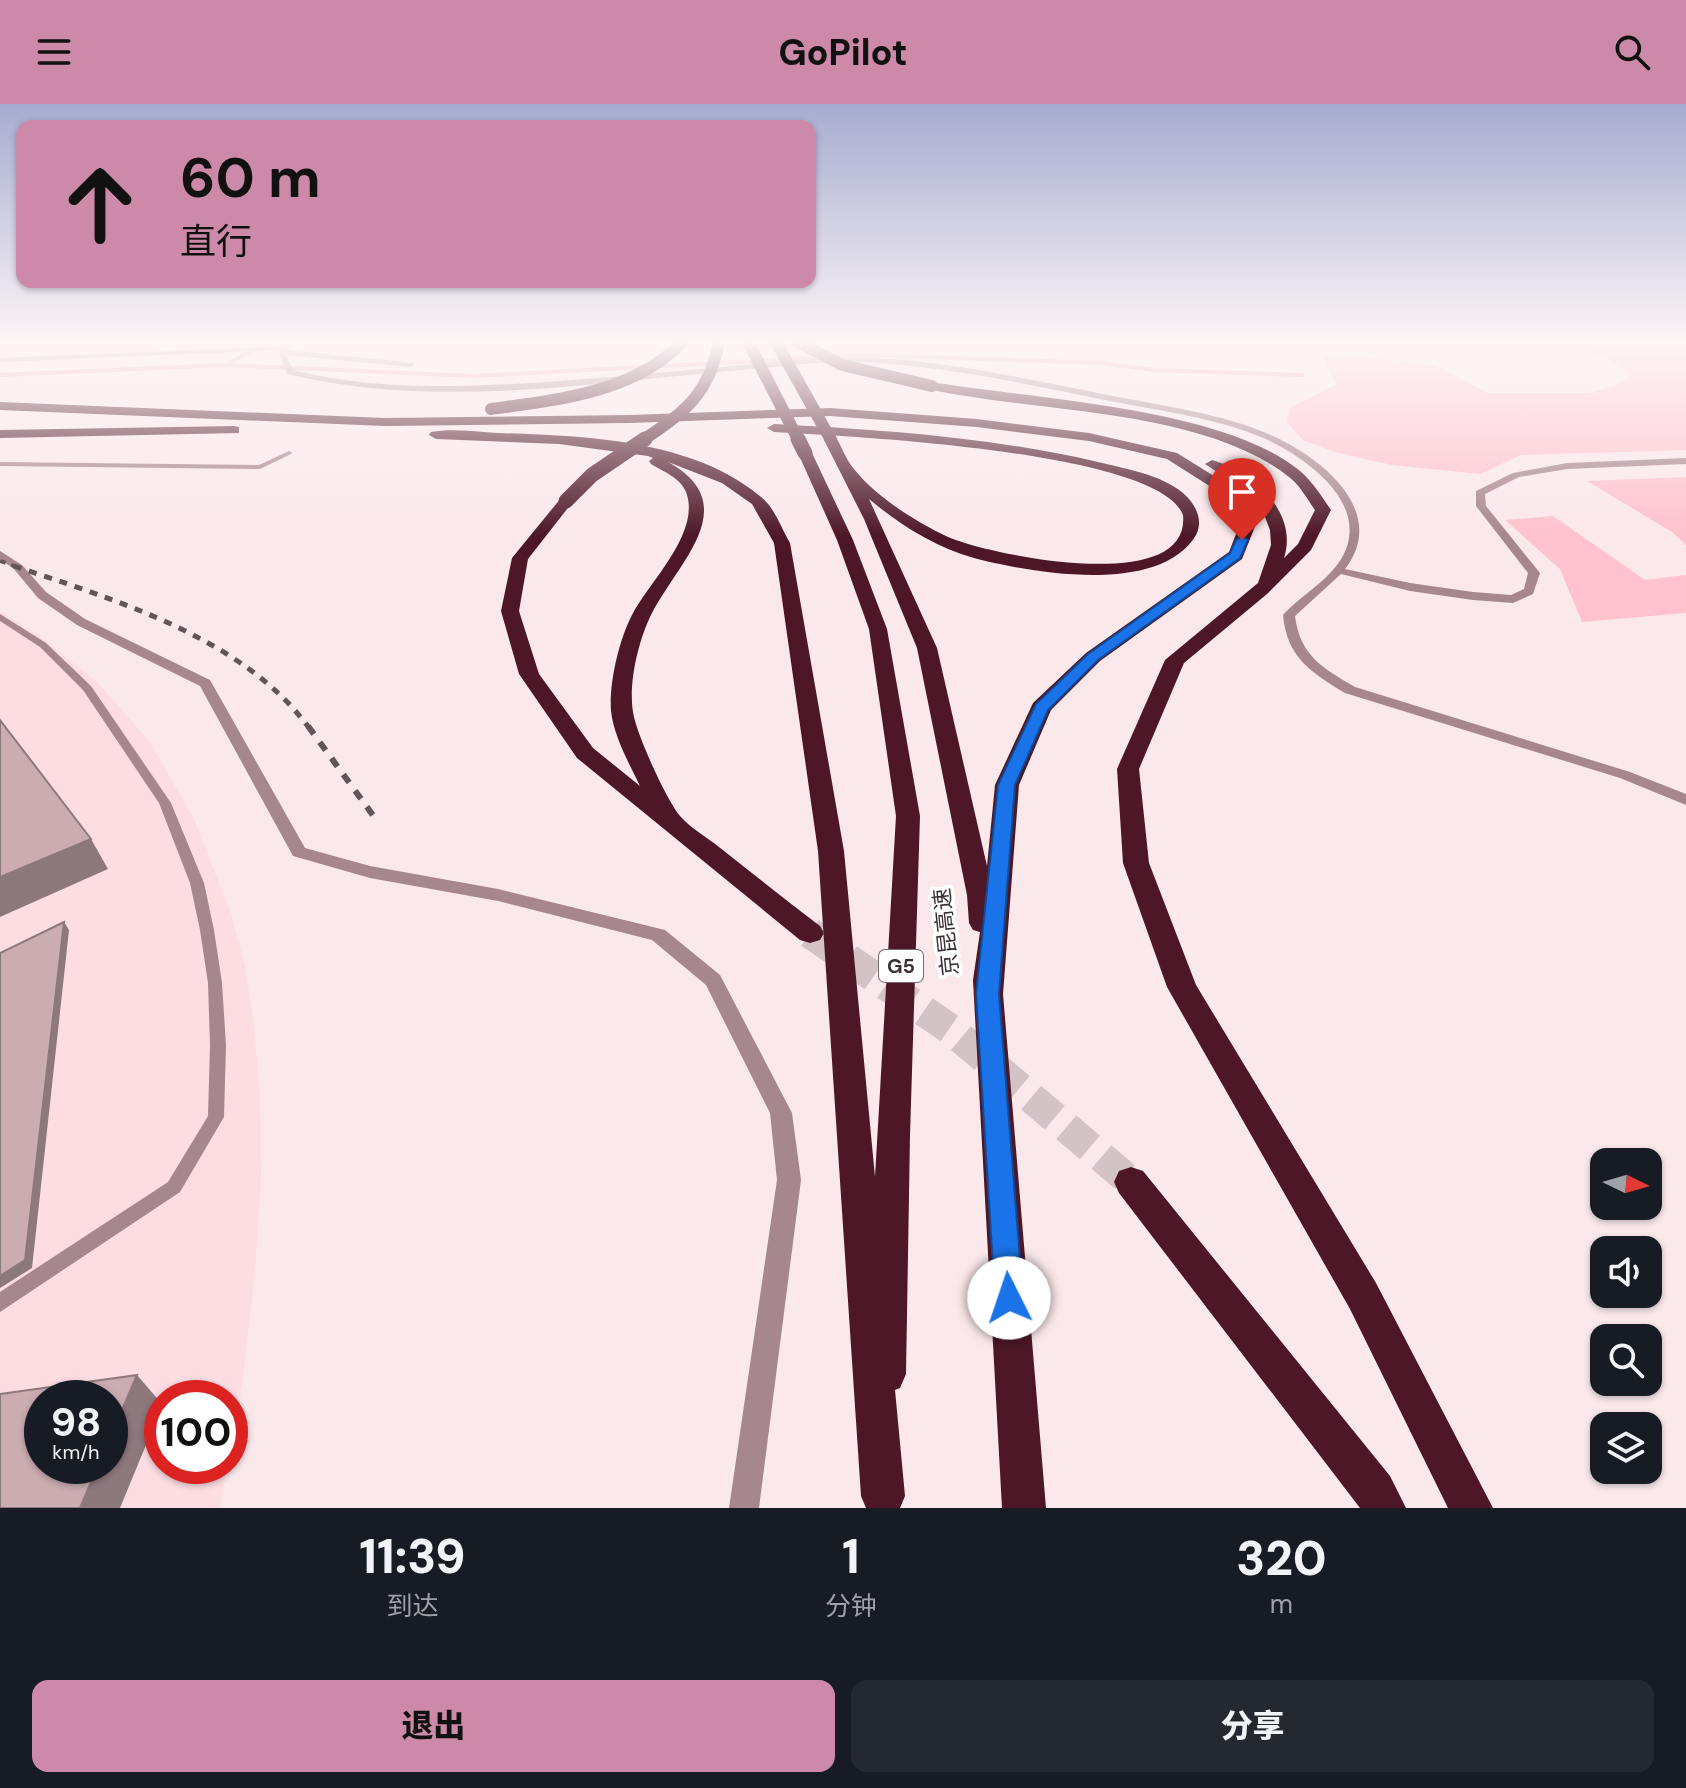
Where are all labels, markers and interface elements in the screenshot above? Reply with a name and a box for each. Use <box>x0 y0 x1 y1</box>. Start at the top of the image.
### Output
text: GoPilot <box>778 29 908 76</box>
icon: menu <box>32 30 76 74</box>
icon: search <box>1610 30 1654 74</box>
text: 60 m <box>180 141 321 214</box>
icon: ahead <box>48 152 152 256</box>
text: 直行 <box>180 218 252 265</box>
pin <box>1208 458 1276 540</box>
icon: arrive <box>1220 470 1264 514</box>
street label: 京昆高速 <box>927 887 965 977</box>
road number: G5 <box>879 950 923 982</box>
north arrow <box>1590 1148 1662 1220</box>
map controls <box>1590 1148 1662 1484</box>
button: sound <box>1590 1236 1662 1308</box>
position arrow <box>967 1256 1051 1340</box>
button: search <box>1590 1324 1662 1396</box>
speed limit sign: 100 <box>144 1380 248 1484</box>
text: 98 <box>51 1396 101 1448</box>
button: layers <box>1590 1412 1662 1484</box>
text: km/h <box>52 1439 100 1465</box>
text: 11:39 <box>359 1525 466 1588</box>
text: 1 <box>842 1525 860 1588</box>
text: 320 <box>1236 1527 1327 1590</box>
text: m <box>1270 1587 1293 1621</box>
text: 到达 <box>386 1589 438 1623</box>
text: 分钟 <box>825 1589 877 1623</box>
button: 退出 <box>32 1680 835 1772</box>
button: 分享 <box>851 1680 1654 1772</box>

